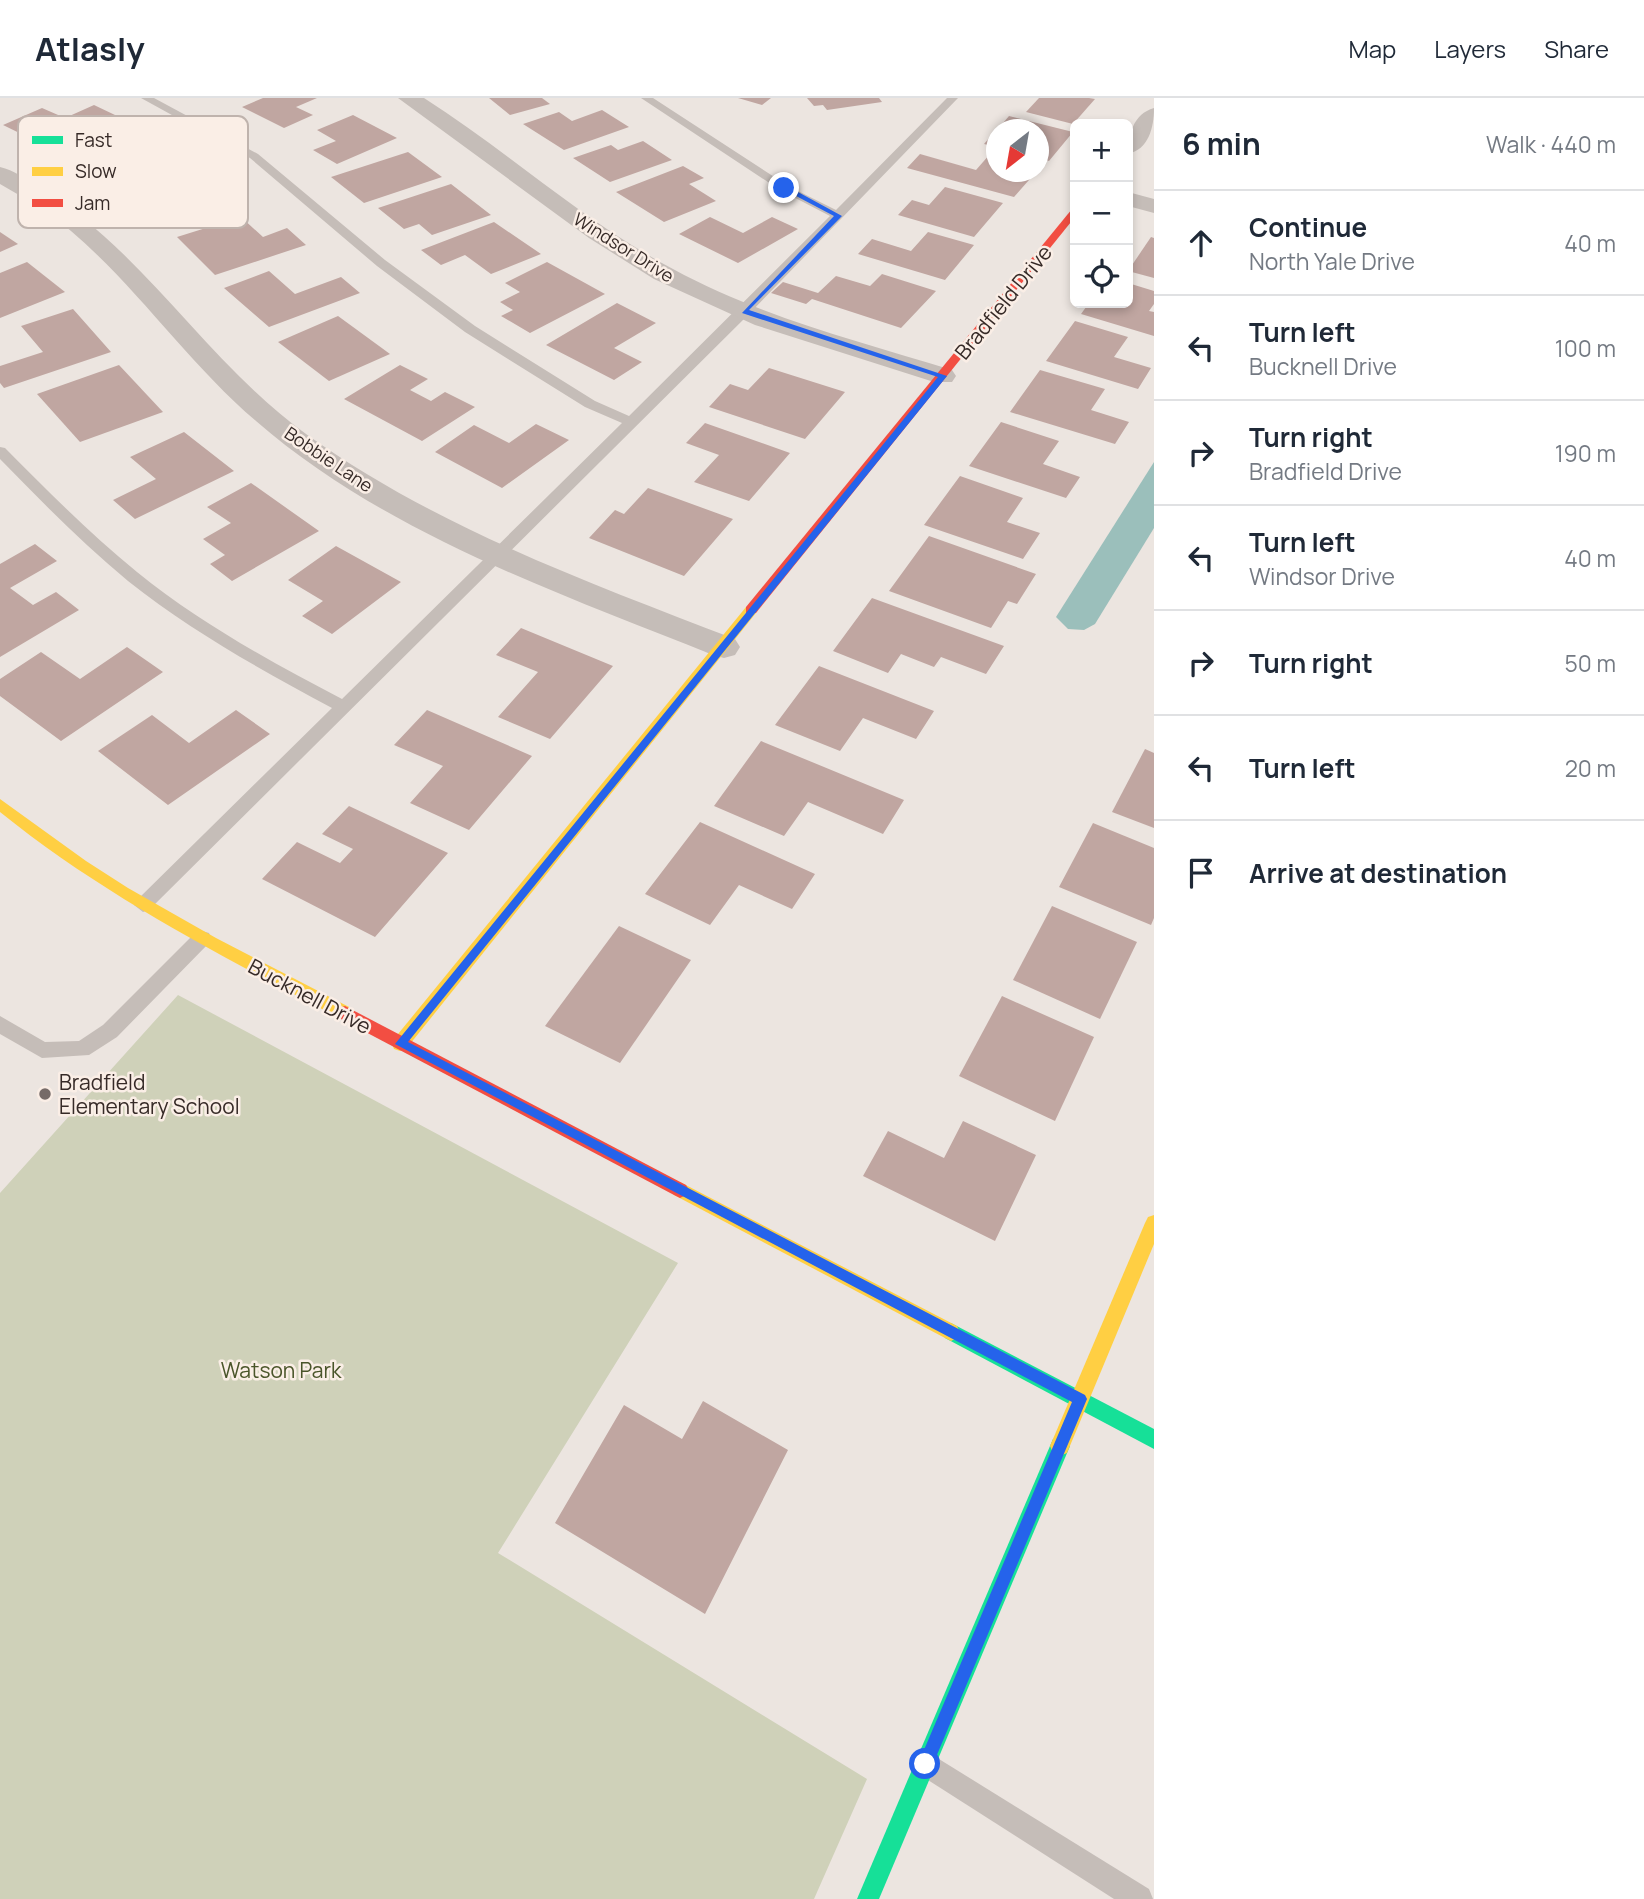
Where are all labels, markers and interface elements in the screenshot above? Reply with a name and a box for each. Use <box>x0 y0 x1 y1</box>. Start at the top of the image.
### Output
text: Atlasly <box>35 26 145 71</box>
text: Map <box>1349 32 1396 65</box>
text: Layers <box>1434 32 1506 65</box>
text: Share <box>1544 32 1609 65</box>
legend <box>18 116 248 228</box>
north arrow <box>986 119 1049 182</box>
map controls <box>1070 119 1133 308</box>
button: + <box>1070 119 1133 182</box>
text: 6 min <box>1182 123 1261 164</box>
text: Fast <box>75 127 112 153</box>
text: Walk · 440 m <box>1486 128 1616 160</box>
text: Slow <box>75 158 117 184</box>
route end <box>768 172 799 203</box>
button: − <box>1070 182 1133 245</box>
text: Jam <box>75 190 110 216</box>
street label: Windsor Drive <box>569 207 679 287</box>
text: Continue <box>1249 209 1367 245</box>
icon: ahead <box>1182 224 1220 262</box>
text: 40 m <box>1564 227 1616 259</box>
street label: Bradfield Drive <box>948 239 1058 365</box>
button: locate <box>1070 245 1133 308</box>
text: North Yale Drive <box>1249 245 1415 277</box>
text: Turn left <box>1249 314 1356 350</box>
icon: left <box>1182 329 1220 367</box>
text: 100 m <box>1555 332 1616 364</box>
text: Bucknell Drive <box>1249 350 1397 382</box>
text: Turn right <box>1249 419 1373 455</box>
street label: Bobbie Lane <box>280 421 378 497</box>
icon: right <box>1182 434 1220 472</box>
text: 190 m <box>1555 437 1616 469</box>
text: Bradfield Drive <box>1249 455 1402 487</box>
text: Turn left <box>1249 524 1356 560</box>
icon: left <box>1182 539 1220 577</box>
text: 40 m <box>1564 542 1616 574</box>
text: Windsor Drive <box>1249 560 1395 592</box>
icon: right <box>1182 644 1220 682</box>
text: Turn right <box>1249 645 1373 681</box>
text: 50 m <box>1565 647 1616 679</box>
icon: left <box>1182 749 1220 787</box>
text: Turn left <box>1249 750 1356 786</box>
text: 20 m <box>1565 752 1616 784</box>
icon: arrive <box>1182 854 1220 892</box>
text: Arrive at destination <box>1249 855 1507 891</box>
street label: Bucknell Drive <box>244 952 376 1040</box>
place label: Bradfield Elementary School <box>59 1068 240 1120</box>
marker: Bradfield Elementary School <box>37 1086 53 1102</box>
park label: Watson Park <box>221 1356 342 1384</box>
route start <box>909 1748 940 1779</box>

